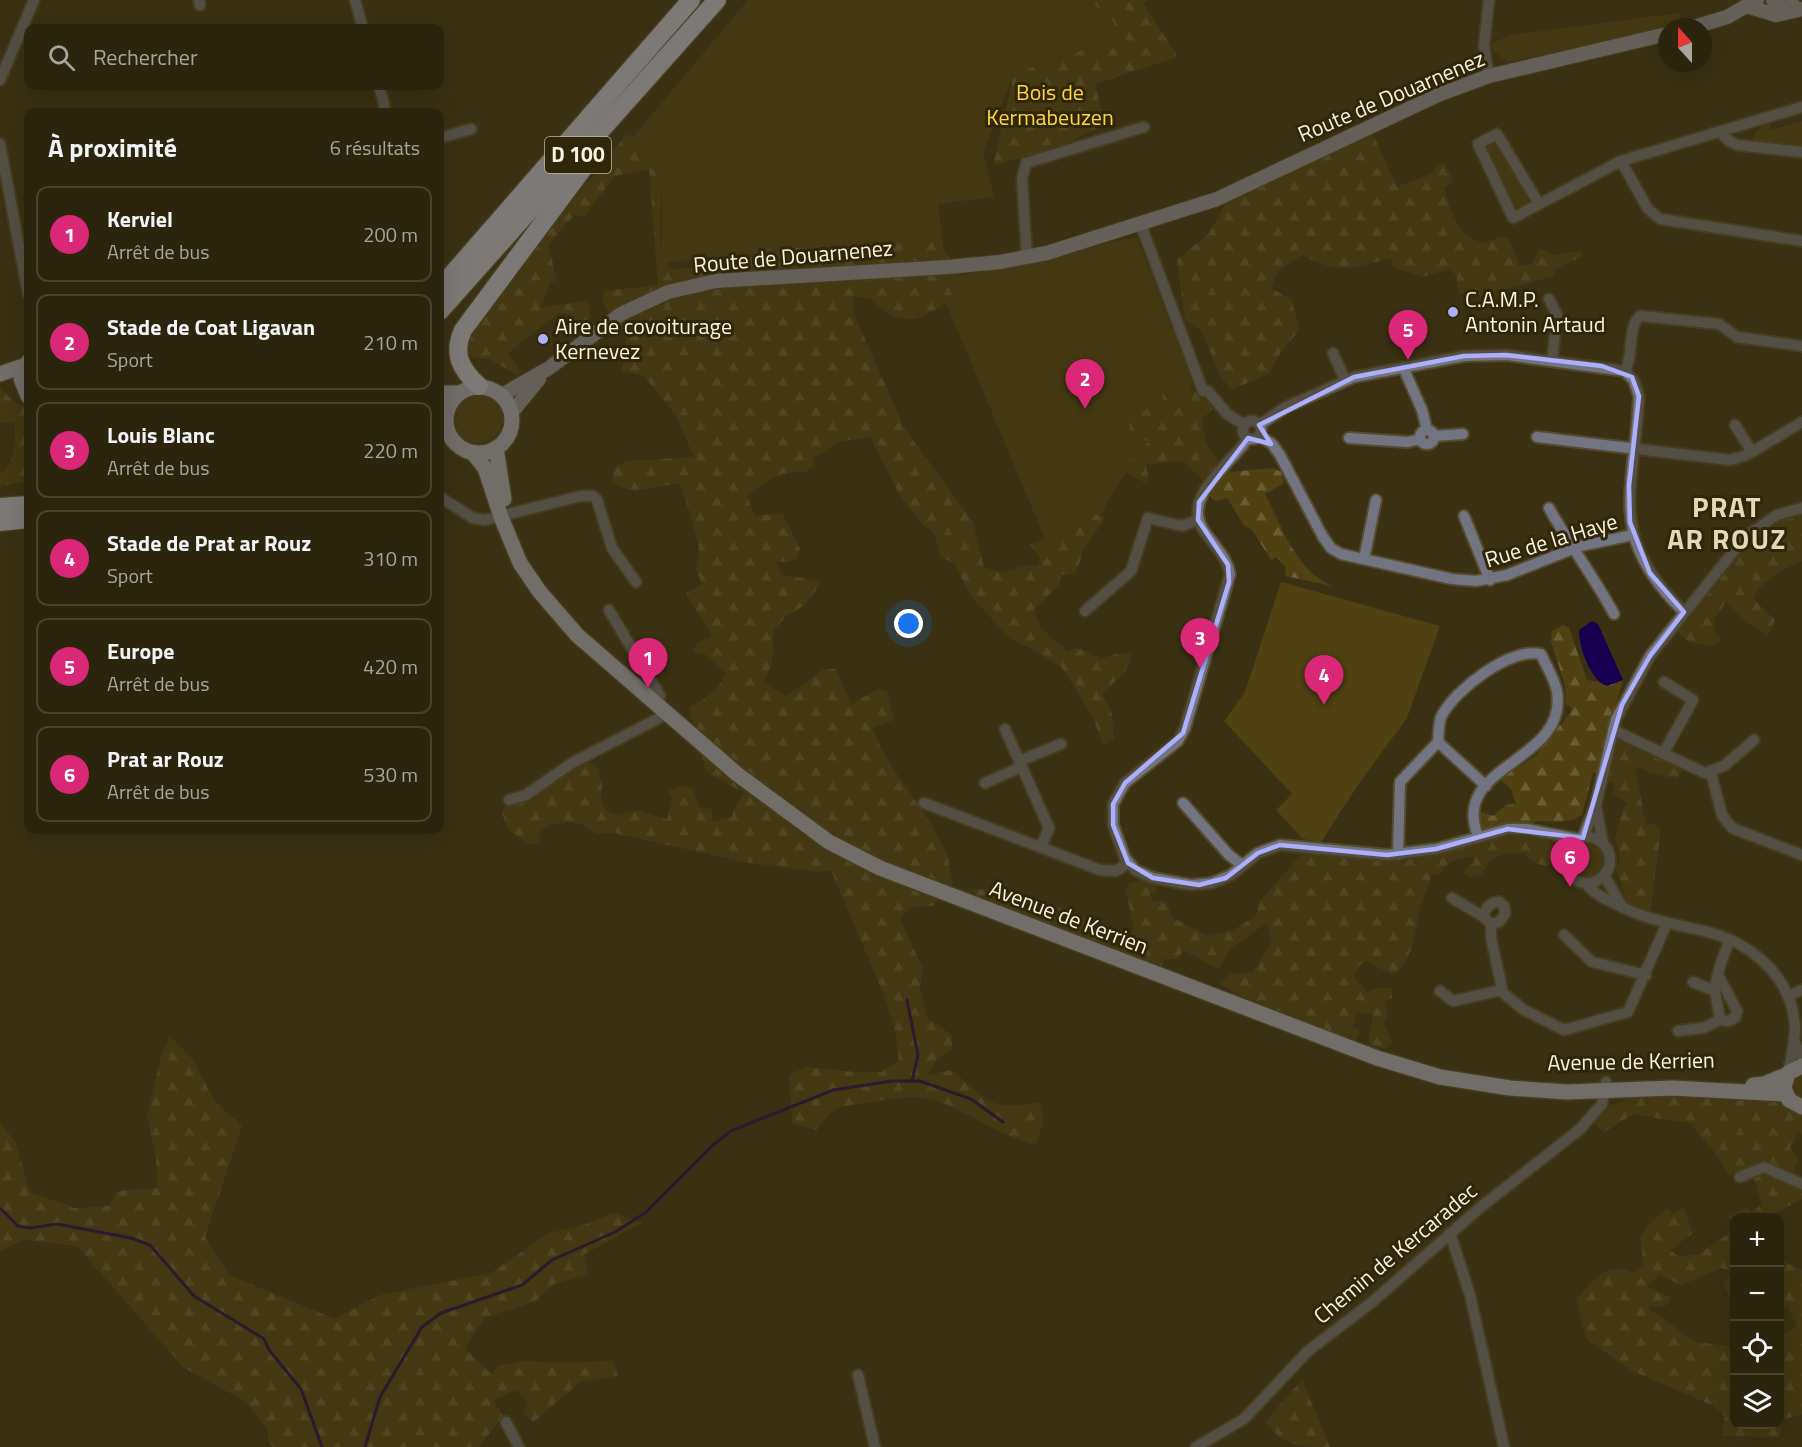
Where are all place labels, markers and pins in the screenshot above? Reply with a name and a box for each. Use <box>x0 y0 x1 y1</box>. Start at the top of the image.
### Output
place label: C.A.M.P. Antonin Artaud <box>1465 282 1605 341</box>
marker: C.A.M.P. Antonin Artaud <box>1446 305 1460 319</box>
place label: Aire de covoiturage Kernevez <box>555 309 732 368</box>
pin: 5 <box>1388 310 1428 360</box>
marker: Aire de covoiturage Kernevez <box>536 332 550 346</box>
pin: 2 <box>1066 360 1104 409</box>
pin: 3 <box>1180 618 1220 668</box>
pin: 1 <box>628 638 668 688</box>
pin: 4 <box>1304 656 1344 705</box>
pin: 6 <box>1550 838 1590 887</box>

